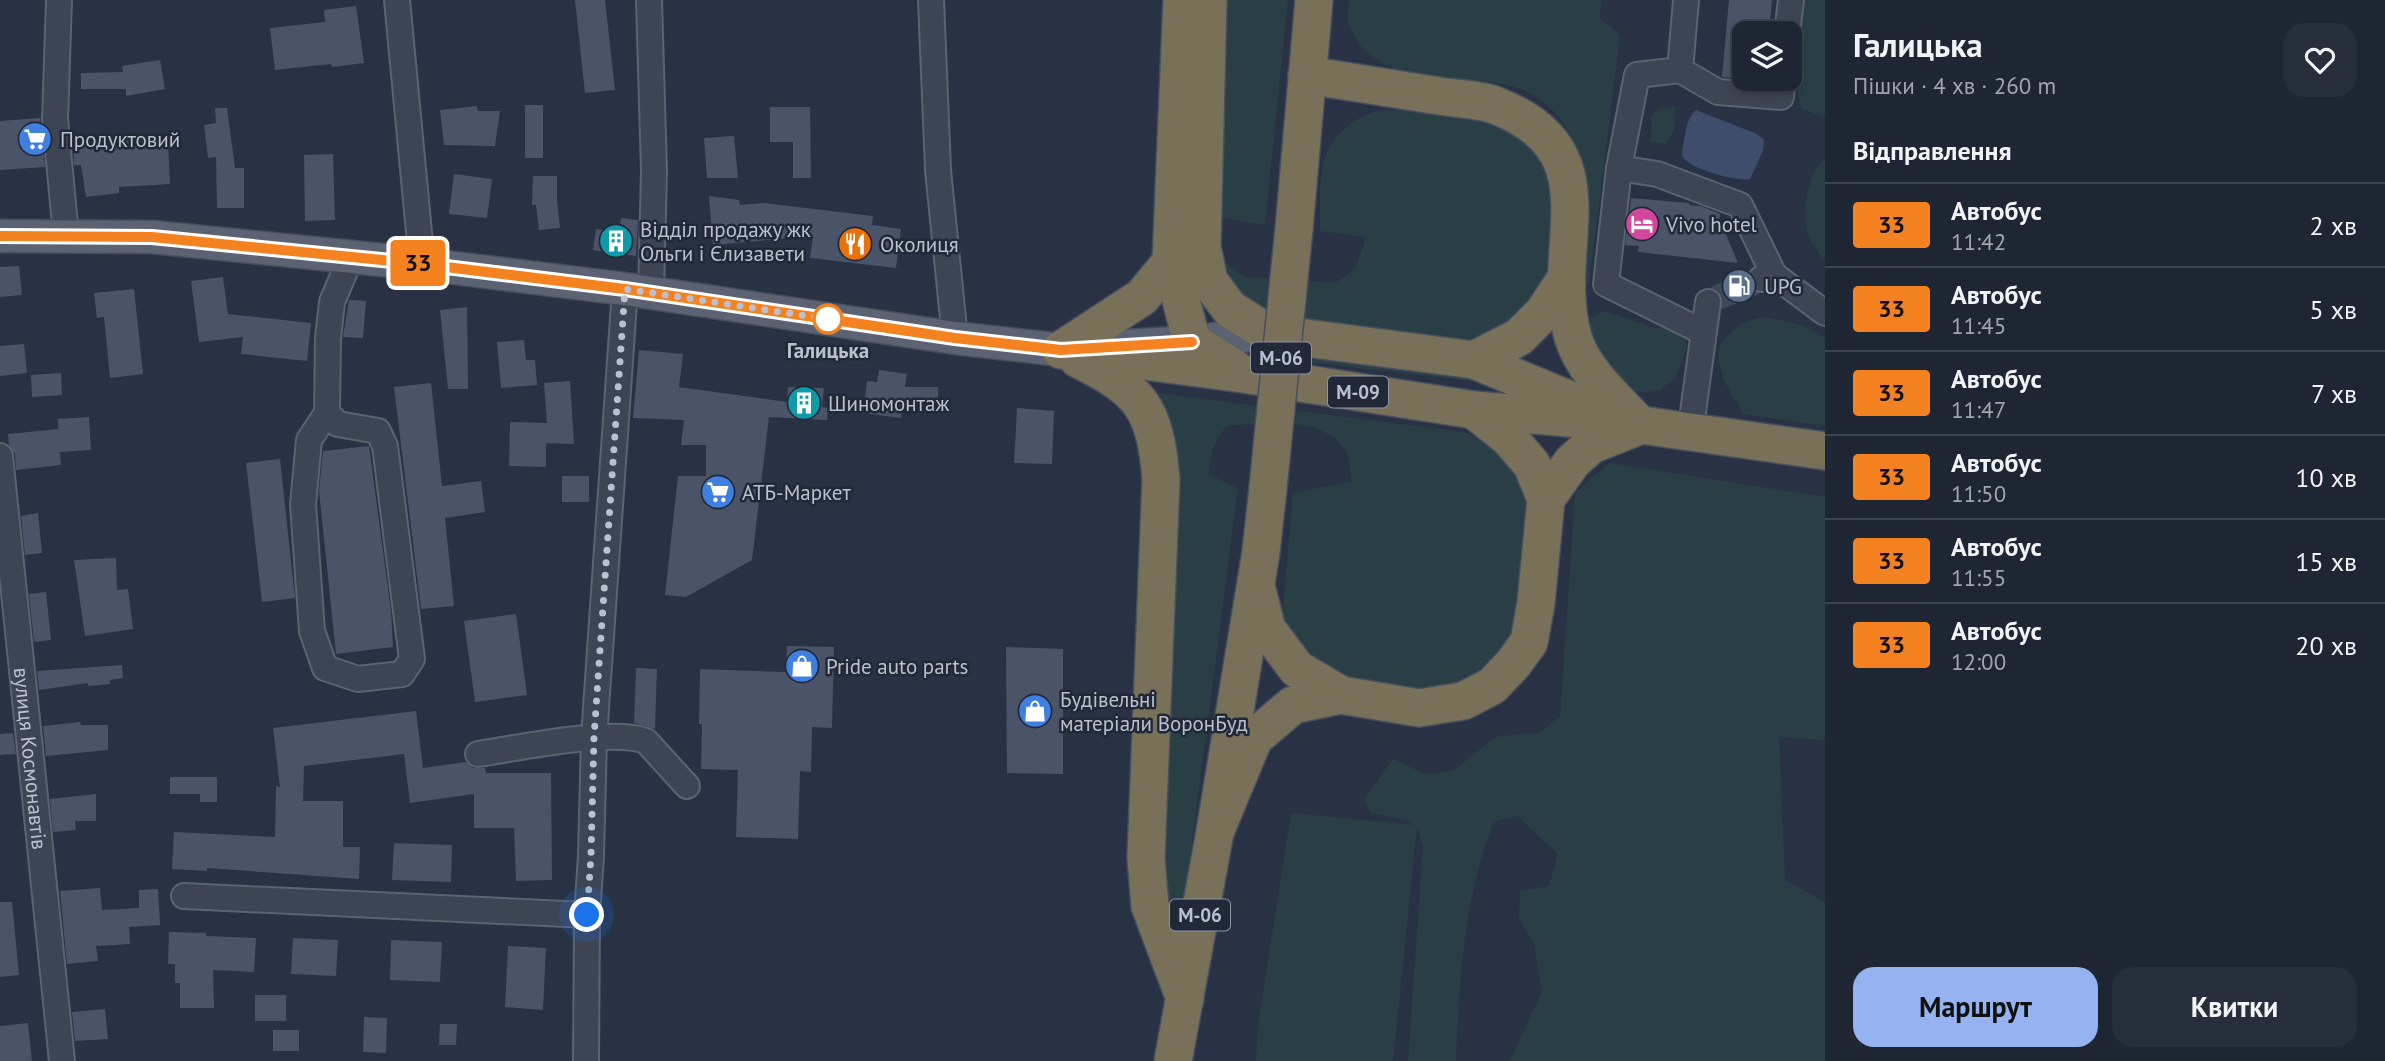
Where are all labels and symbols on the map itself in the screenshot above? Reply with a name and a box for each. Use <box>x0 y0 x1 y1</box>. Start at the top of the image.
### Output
supermarket icon: Продуктовий <box>16 120 54 158</box>
place label: Продуктовий <box>60 126 180 153</box>
hotel icon: Vivo hotel <box>1623 205 1661 243</box>
place label: Vivo hotel <box>1665 211 1757 238</box>
place label: Відділ продажу жк Ольги і Єлизавети <box>640 216 811 267</box>
building icon: Відділ продажу жк Ольги і Єлизавети <box>597 222 635 260</box>
restaurant icon: Околиця <box>836 225 874 263</box>
place label: Околиця <box>880 231 959 258</box>
line badge: 33 <box>386 240 450 286</box>
fuel station icon: UPG <box>1720 267 1758 305</box>
place label: UPG <box>1764 273 1802 300</box>
marker: Галицька <box>813 304 843 334</box>
place label: Галицька <box>787 337 869 364</box>
road number: М-06 <box>1251 342 1311 374</box>
road number: М-09 <box>1328 376 1388 408</box>
building icon: Шиномонтаж <box>785 384 823 422</box>
place label: Шиномонтаж <box>828 390 949 417</box>
supermarket icon: ATБ-Маркет <box>699 473 737 511</box>
place label: ATБ-Маркет <box>742 479 852 506</box>
shop icon: Pride auto parts <box>783 647 821 685</box>
place label: Pride auto parts <box>826 653 968 680</box>
street label: вулиця Космонавтів <box>8 666 54 851</box>
place label: Будівельні матеріали ВоронБуд <box>1060 686 1248 737</box>
shop icon: Будівельні матеріали ВоронБуд <box>1016 692 1054 730</box>
your location <box>569 897 604 932</box>
road number: М-06 <box>1170 900 1230 931</box>

